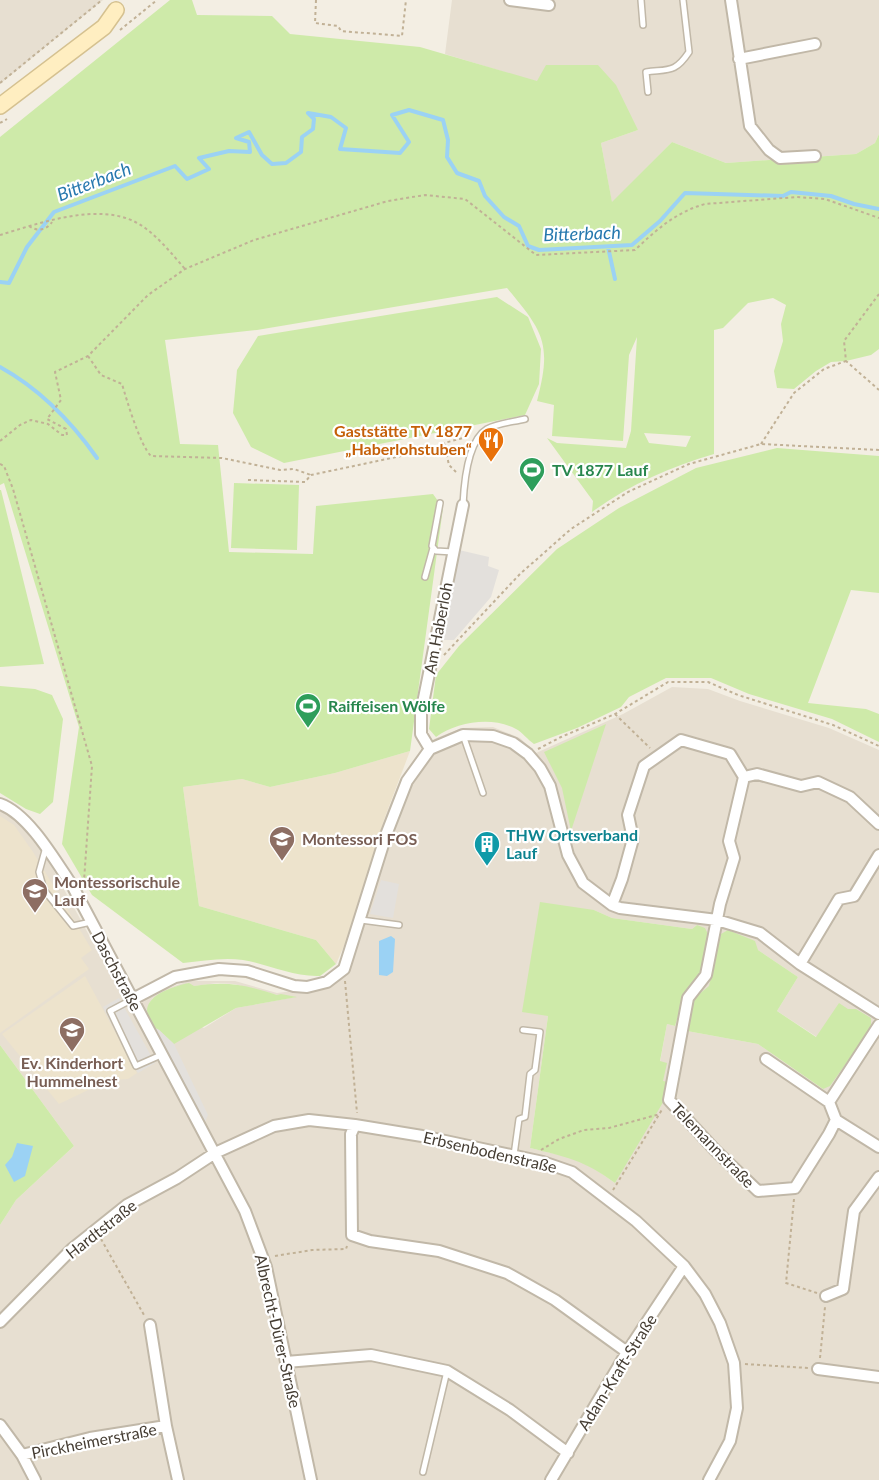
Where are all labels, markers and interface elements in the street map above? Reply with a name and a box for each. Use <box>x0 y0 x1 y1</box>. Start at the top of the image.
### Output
water label: Bitterbach <box>53 157 134 205</box>
water label: Bitterbach <box>543 221 621 245</box>
place label: Gaststätte TV 1877 „Haberlohstuben“ <box>334 421 472 458</box>
restaurant icon: Gaststätte TV 1877 „Haberlohstuben“ <box>476 425 506 463</box>
sports icon: TV 1877 Lauf <box>517 455 547 493</box>
place label: TV 1877 Lauf <box>552 460 648 479</box>
street label: Am Haberloh <box>419 580 456 675</box>
sports icon: Raiffeisen Wölfe <box>293 691 323 729</box>
place label: Raiffeisen Wölfe <box>328 696 446 715</box>
school or university icon: Montessori FOS <box>267 824 297 862</box>
place label: THW Ortsverband Lauf <box>506 825 638 862</box>
place label: Montessori FOS <box>302 829 417 848</box>
building icon: THW Ortsverband Lauf <box>472 829 502 867</box>
place label: Montessorischule Lauf <box>54 872 180 909</box>
school or university icon: Montessorischule Lauf <box>20 876 50 914</box>
street label: Daschstraße <box>89 928 146 1014</box>
school or university icon: Ev. Kinderhort Hummelnest <box>57 1015 87 1053</box>
place label: Ev. Kinderhort Hummelnest <box>21 1053 123 1090</box>
street label: Telemannstraße <box>668 1098 759 1191</box>
street label: Erbsenbodenstraße <box>421 1127 559 1176</box>
street label: Hardtstraße <box>62 1195 140 1262</box>
street label: Albrecht-Dürer-Straße <box>252 1252 305 1410</box>
street label: Adam-Kraft-Straße <box>573 1310 660 1433</box>
street label: Pirckheimerstraße <box>30 1419 158 1462</box>

